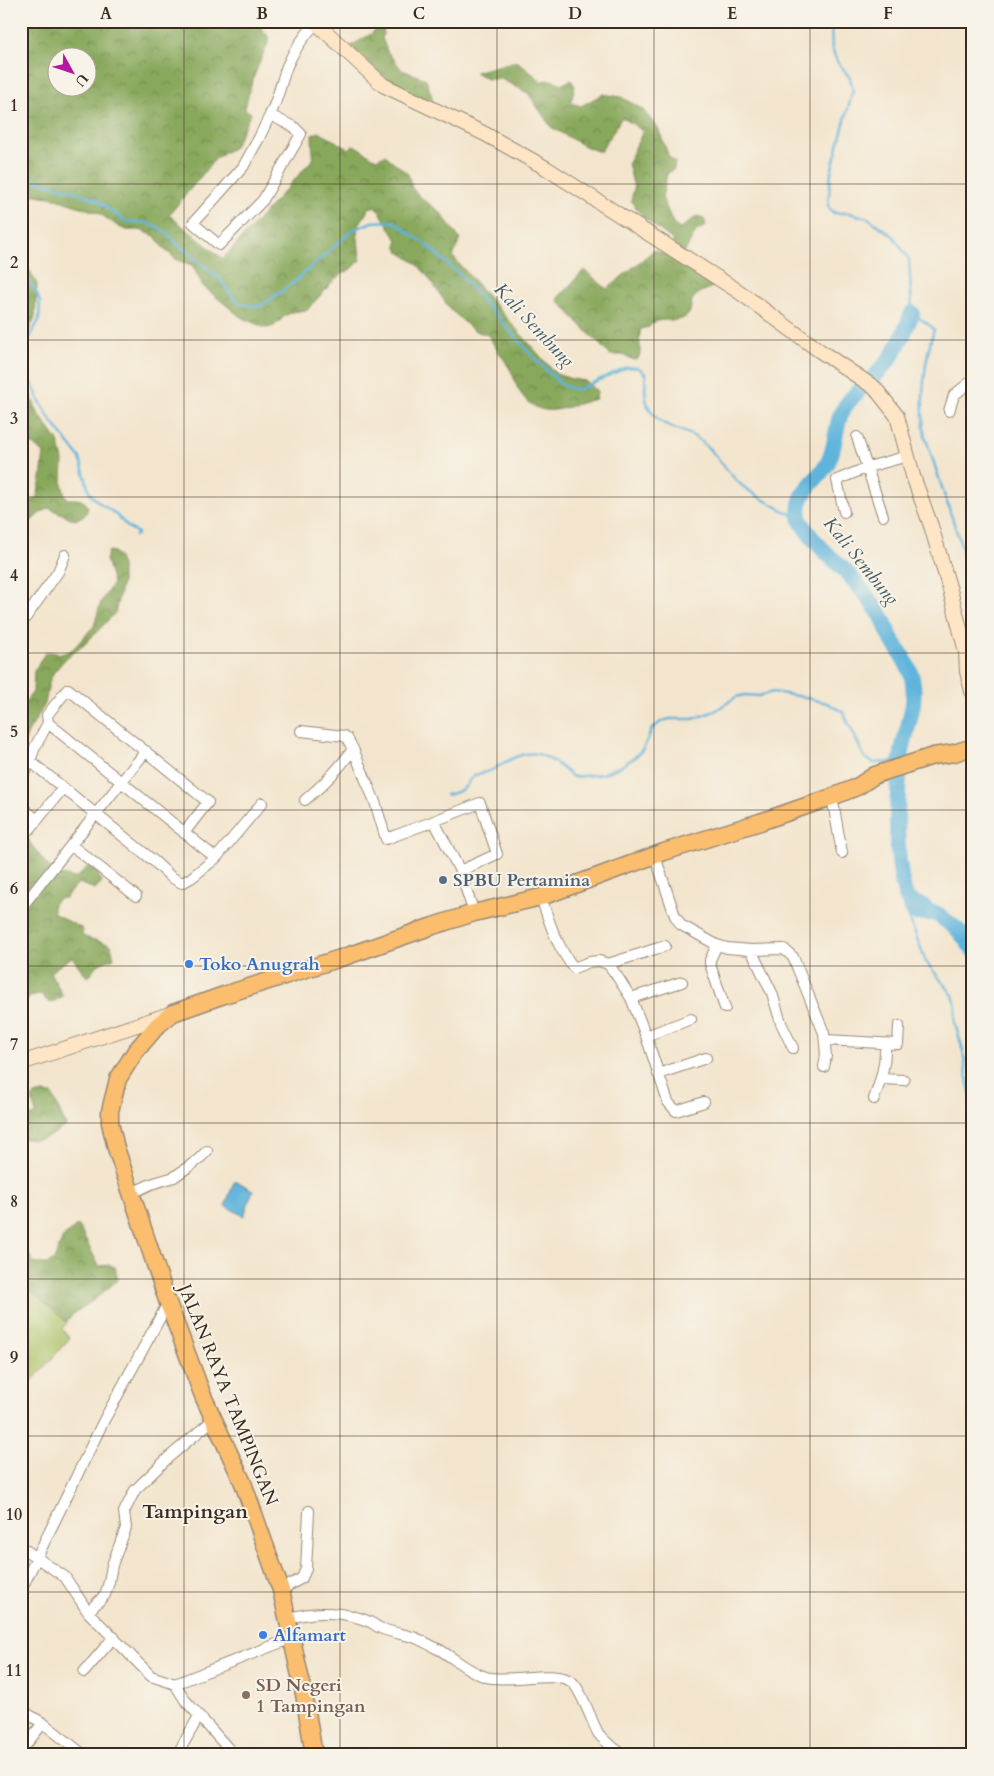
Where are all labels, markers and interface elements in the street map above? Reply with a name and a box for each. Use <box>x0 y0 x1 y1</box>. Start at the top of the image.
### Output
text: A <box>100 3 112 25</box>
text: B <box>256 3 268 25</box>
text: C <box>413 3 425 25</box>
text: D <box>568 3 582 25</box>
text: E <box>727 3 737 25</box>
text: F <box>883 3 893 25</box>
north arrow <box>48 48 98 98</box>
text: U <box>70 70 93 91</box>
text: 1 <box>10 95 18 117</box>
text: 2 <box>10 252 18 274</box>
water label: Kali Sembung <box>488 277 580 373</box>
text: 3 <box>10 408 18 430</box>
water label: Kali Sembung <box>817 511 905 611</box>
text: 4 <box>10 565 18 587</box>
text: 5 <box>10 721 18 743</box>
place label: SPBU Pertamina <box>453 868 590 893</box>
marker: SPBU Pertamina <box>437 874 449 886</box>
text: 6 <box>10 878 18 900</box>
place label: Toko Anugrah <box>199 952 320 977</box>
marker: Toko Anugrah <box>183 958 195 970</box>
text: 7 <box>10 1034 18 1056</box>
text: 8 <box>10 1191 18 1213</box>
street label: JALAN RAYA TAMPINGAN <box>171 1278 284 1510</box>
text: 9 <box>10 1347 18 1369</box>
district label: Tampingan <box>142 1498 248 1525</box>
text: 10 <box>6 1504 22 1526</box>
place label: Alfamart <box>273 1623 347 1648</box>
marker: Alfamart <box>257 1629 269 1641</box>
text: 11 <box>6 1660 22 1682</box>
place label: SD Negeri 1 Tampingan <box>256 1673 366 1719</box>
marker: SD Negeri 1 Tampingan <box>240 1689 252 1701</box>

